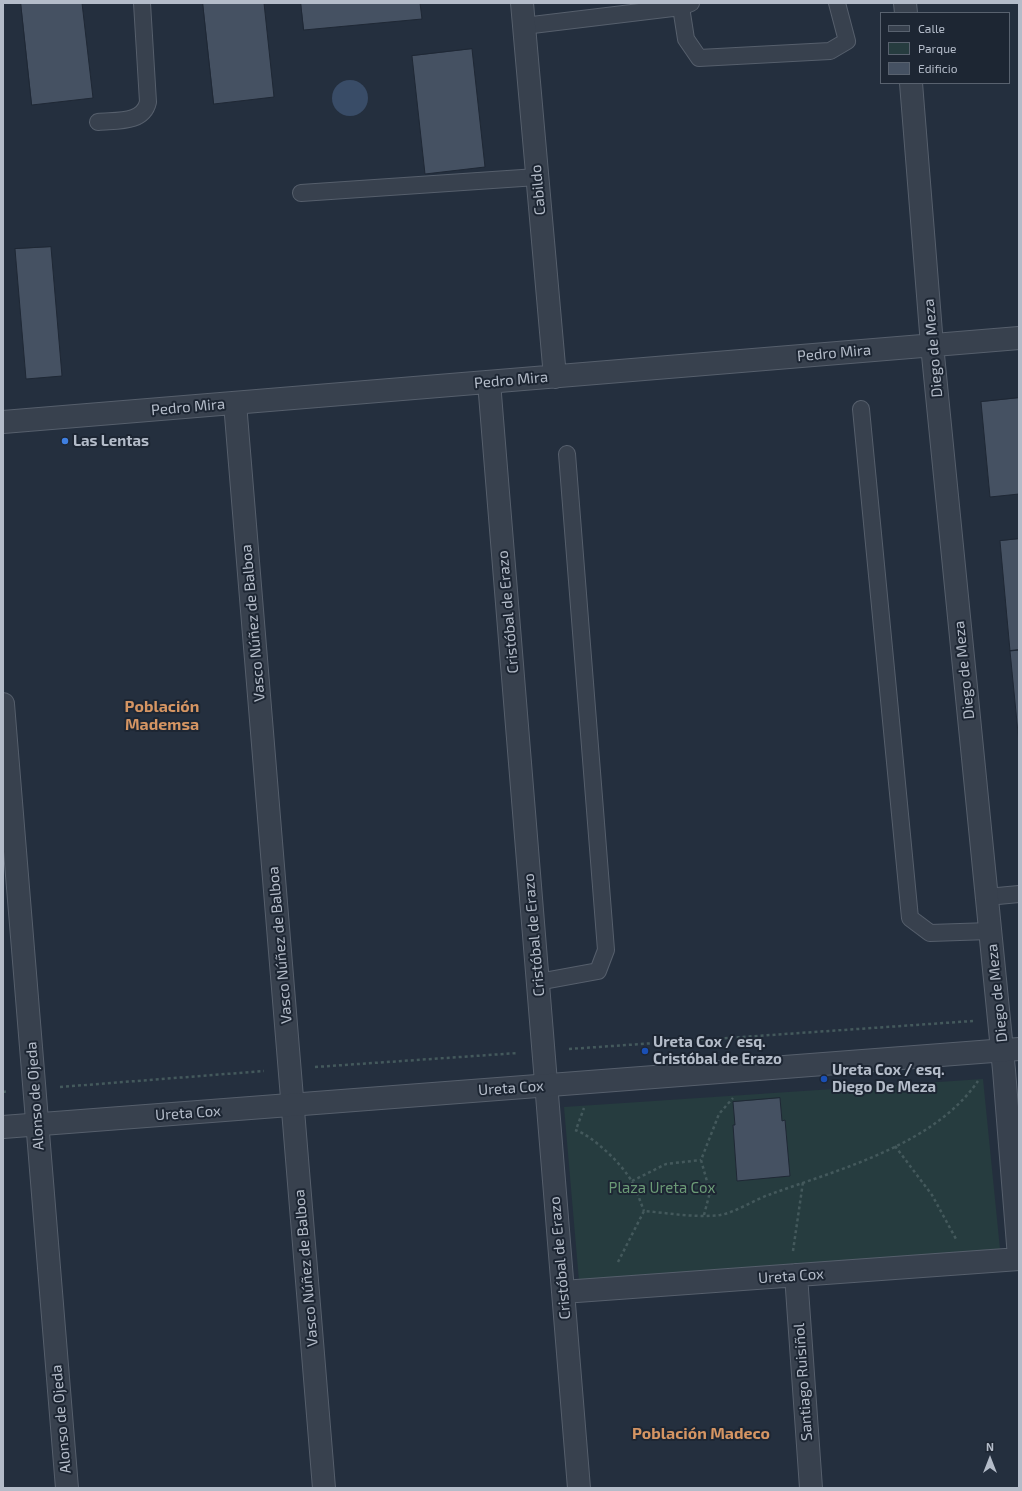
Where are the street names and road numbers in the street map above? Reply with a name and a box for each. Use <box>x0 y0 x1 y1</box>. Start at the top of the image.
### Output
street label: Cabildo <box>527 164 549 216</box>
street label: Diego de Meza <box>920 298 946 398</box>
street label: Pedro Mira <box>796 341 872 365</box>
street label: Pedro Mira <box>473 368 549 392</box>
street label: Pedro Mira <box>150 395 226 419</box>
street label: Vasco Núñez de Balboa <box>237 544 269 702</box>
street label: Cristóbal de Erazo <box>494 550 522 674</box>
street label: Diego de Meza <box>950 620 978 720</box>
street label: Vasco Núñez de Balboa <box>264 866 296 1024</box>
street label: Cristóbal de Erazo <box>520 873 548 997</box>
street label: Diego de Meza <box>983 943 1011 1043</box>
street label: Alonso de Ojeda <box>22 1041 48 1151</box>
street label: Ureta Cox <box>477 1077 545 1099</box>
street label: Ureta Cox <box>154 1102 222 1124</box>
street label: Vasco Núñez de Balboa <box>290 1189 322 1347</box>
street label: Cristóbal de Erazo <box>546 1196 574 1320</box>
street label: Ureta Cox <box>757 1265 825 1287</box>
street label: Santiago Ruisiñol <box>790 1323 816 1441</box>
street label: Alonso de Ojeda <box>47 1364 75 1474</box>

